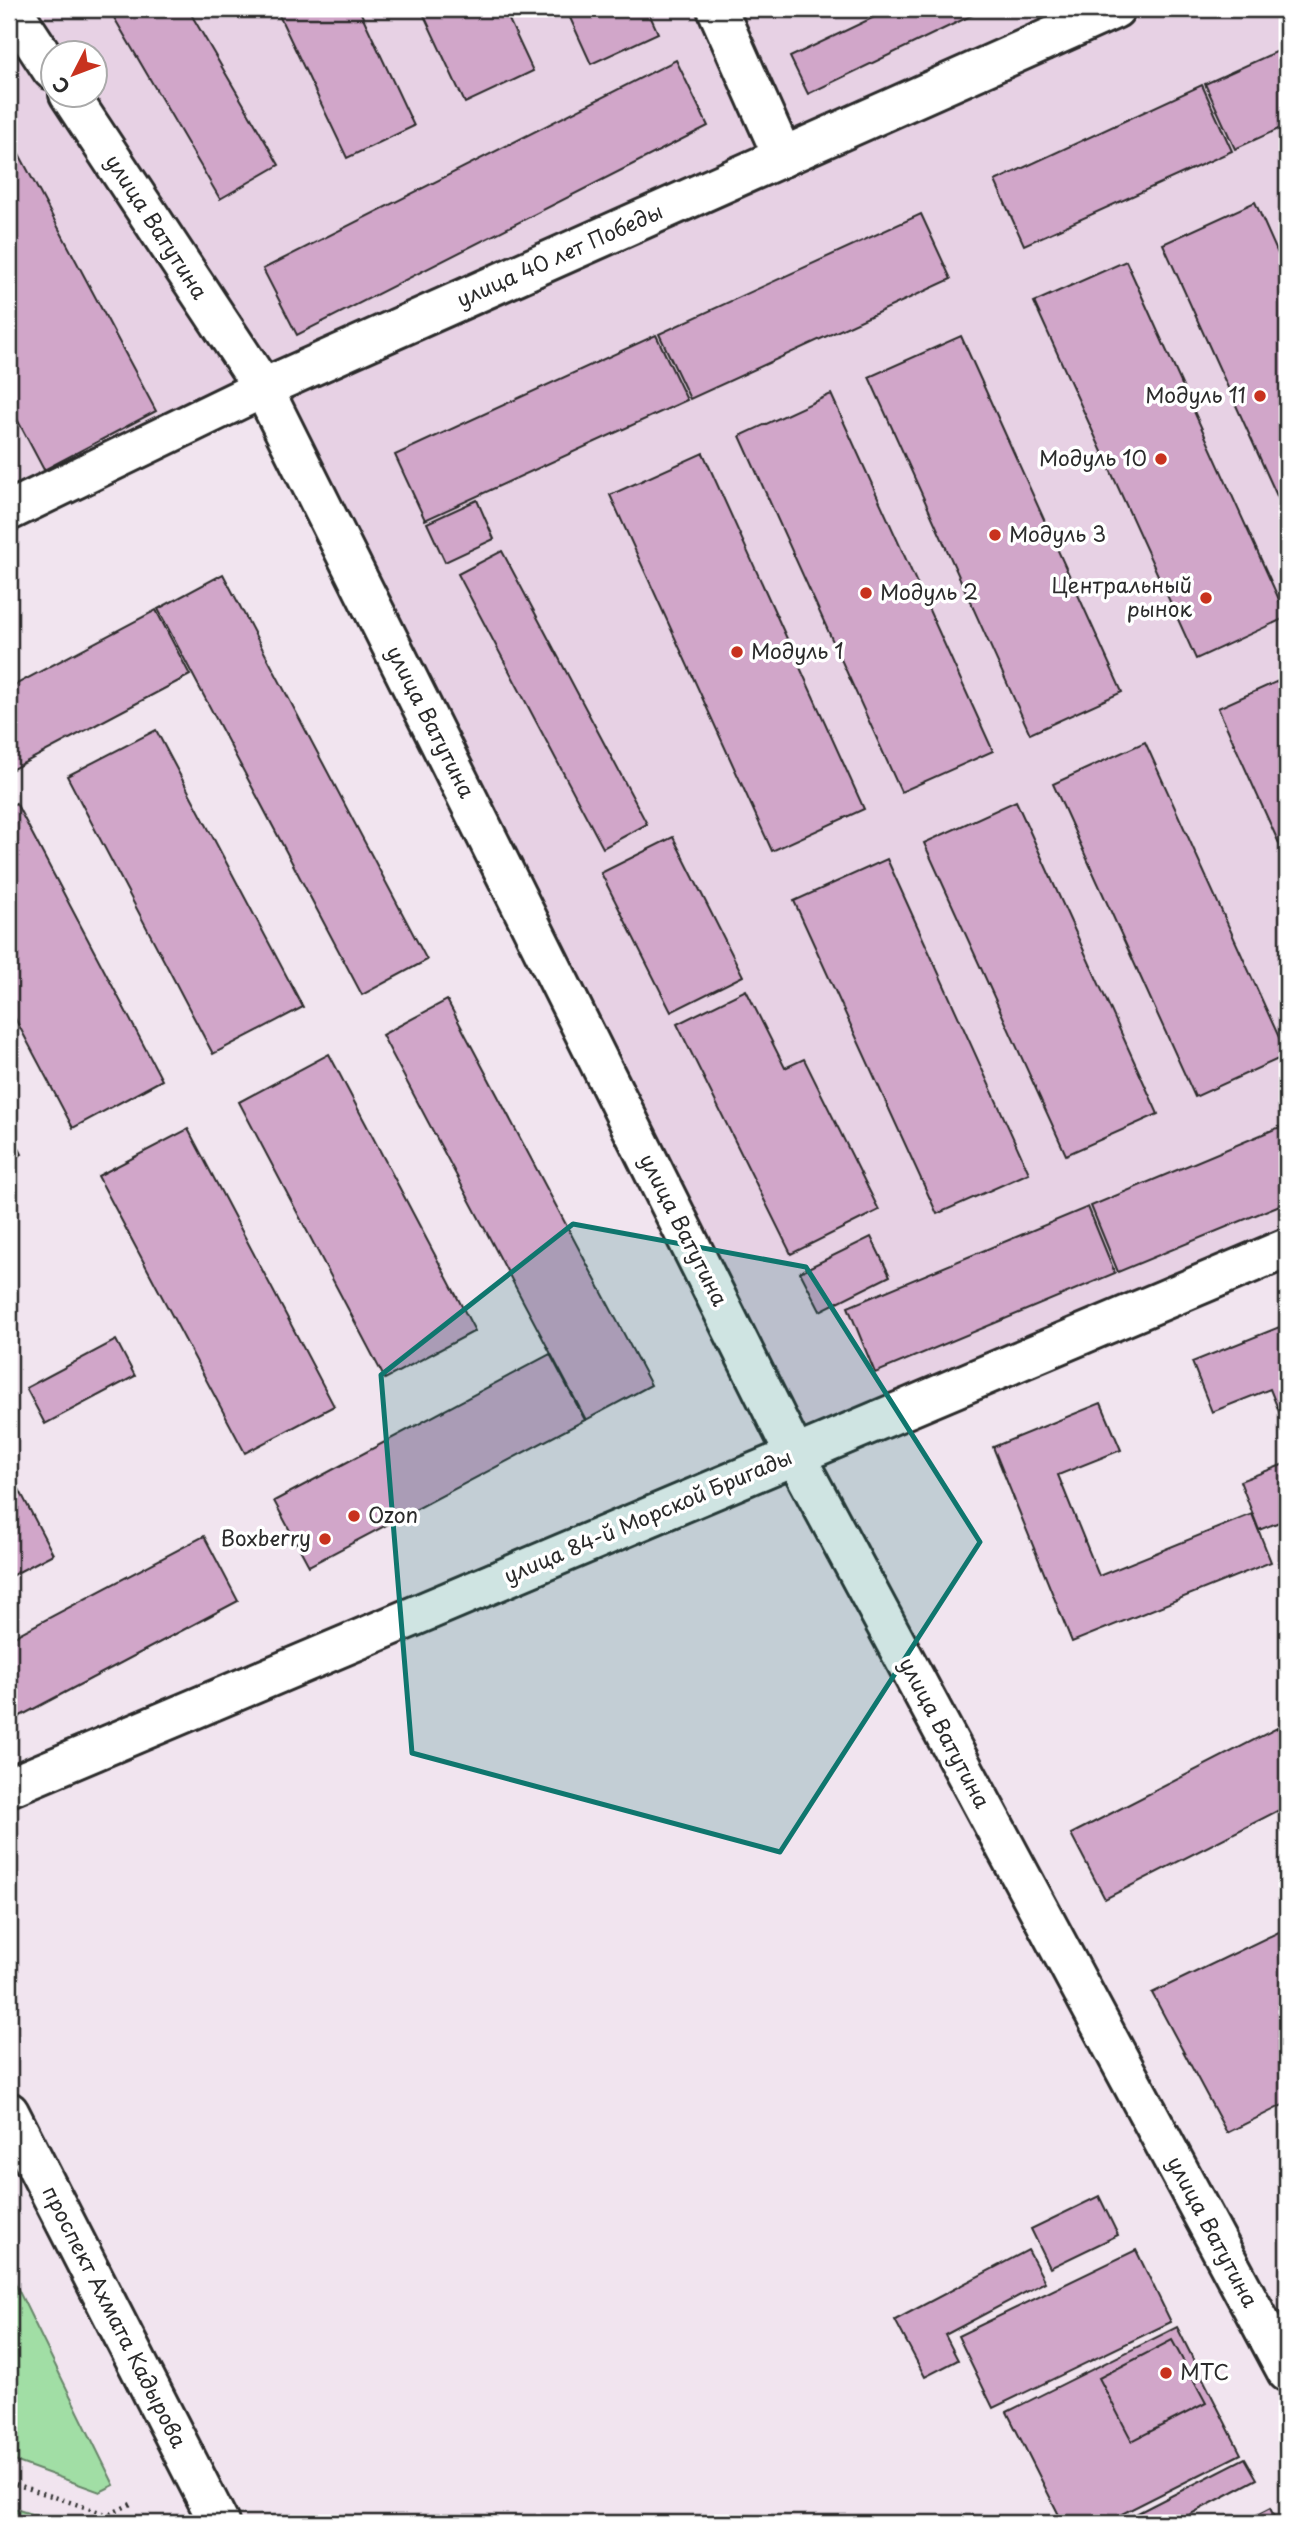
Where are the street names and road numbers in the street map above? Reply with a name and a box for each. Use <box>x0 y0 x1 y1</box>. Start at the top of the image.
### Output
street label: улица Ватутина <box>99 147 217 305</box>
street label: улица 40 лет Победы <box>451 194 668 314</box>
street label: улица Ватутина <box>380 639 484 804</box>
street label: улица Ватутина <box>633 1147 737 1312</box>
street label: улица 84-й Морской Бригады <box>498 1440 796 1590</box>
street label: улица Ватутина <box>892 1651 1000 1814</box>
street label: улица Ватутина <box>1160 2150 1268 2313</box>
street label: проспект Ахмата Кадырова <box>36 2179 196 2453</box>

